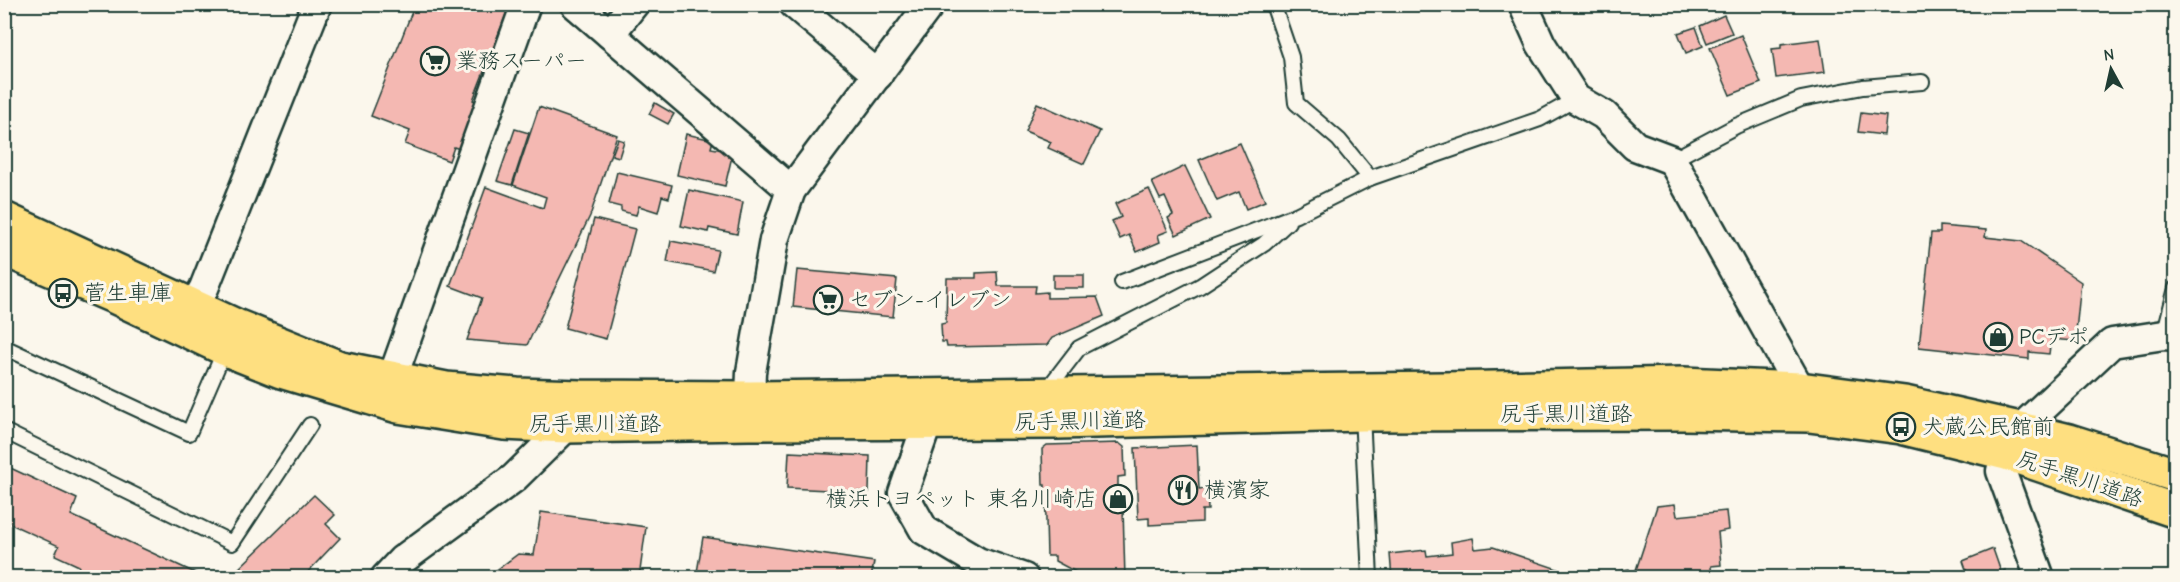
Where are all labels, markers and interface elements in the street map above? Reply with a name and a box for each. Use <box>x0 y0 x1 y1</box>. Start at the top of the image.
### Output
north arrow <box>2081 39 2141 99</box>
supermarket icon: 業務スーパー <box>419 45 451 77</box>
text: N <box>2103 45 2115 65</box>
place label: 業務スーパー <box>456 48 587 74</box>
bus stop icon: 菅生車庫 <box>47 277 79 309</box>
place label: 菅生車庫 <box>84 280 172 306</box>
supermarket icon: セブン-イレブン <box>812 284 844 316</box>
place label: セブン-イレブン <box>849 287 1012 313</box>
shop icon: PCデポ <box>1982 321 2014 353</box>
place label: PCデポ <box>2019 324 2089 350</box>
street label: 尻手黒川道路 <box>1500 401 1632 427</box>
street label: 尻手黒川道路 <box>1014 407 1146 435</box>
street label: 尻手黒川道路 <box>529 411 661 437</box>
bus stop icon: 犬蔵公民館前 <box>1885 411 1917 443</box>
place label: 犬蔵公民館前 <box>1922 414 2054 440</box>
street label: 尻手黒川道路 <box>2013 445 2147 513</box>
restaurant icon: 横濱家 <box>1167 474 1199 506</box>
place label: 横濱家 <box>1204 477 1270 503</box>
shop icon: 横浜トヨペット 東名川崎店 <box>1102 483 1134 515</box>
place label: 横浜トヨペット 東名川崎店 <box>826 486 1097 512</box>

